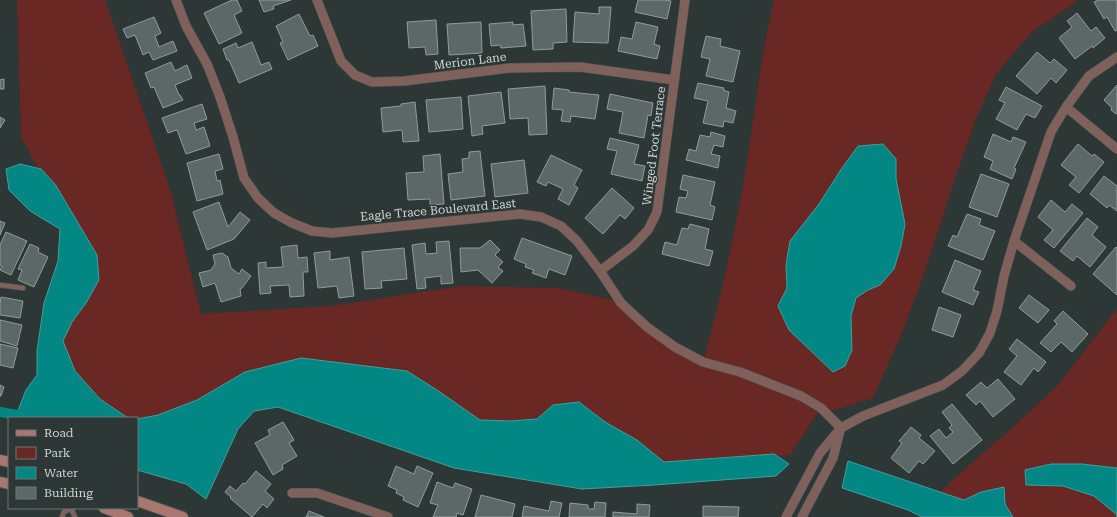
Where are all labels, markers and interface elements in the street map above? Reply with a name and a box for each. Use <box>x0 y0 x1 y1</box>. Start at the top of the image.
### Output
street label: Merion Lane <box>433 50 508 72</box>
street label: Winged Foot Terrace <box>640 85 668 206</box>
street label: Eagle Trace Boulevard East <box>360 196 517 224</box>
legend <box>8 417 138 509</box>
text: Road <box>44 426 74 440</box>
text: Park <box>44 446 71 460</box>
text: Water <box>44 466 78 480</box>
text: Building <box>44 486 93 500</box>

